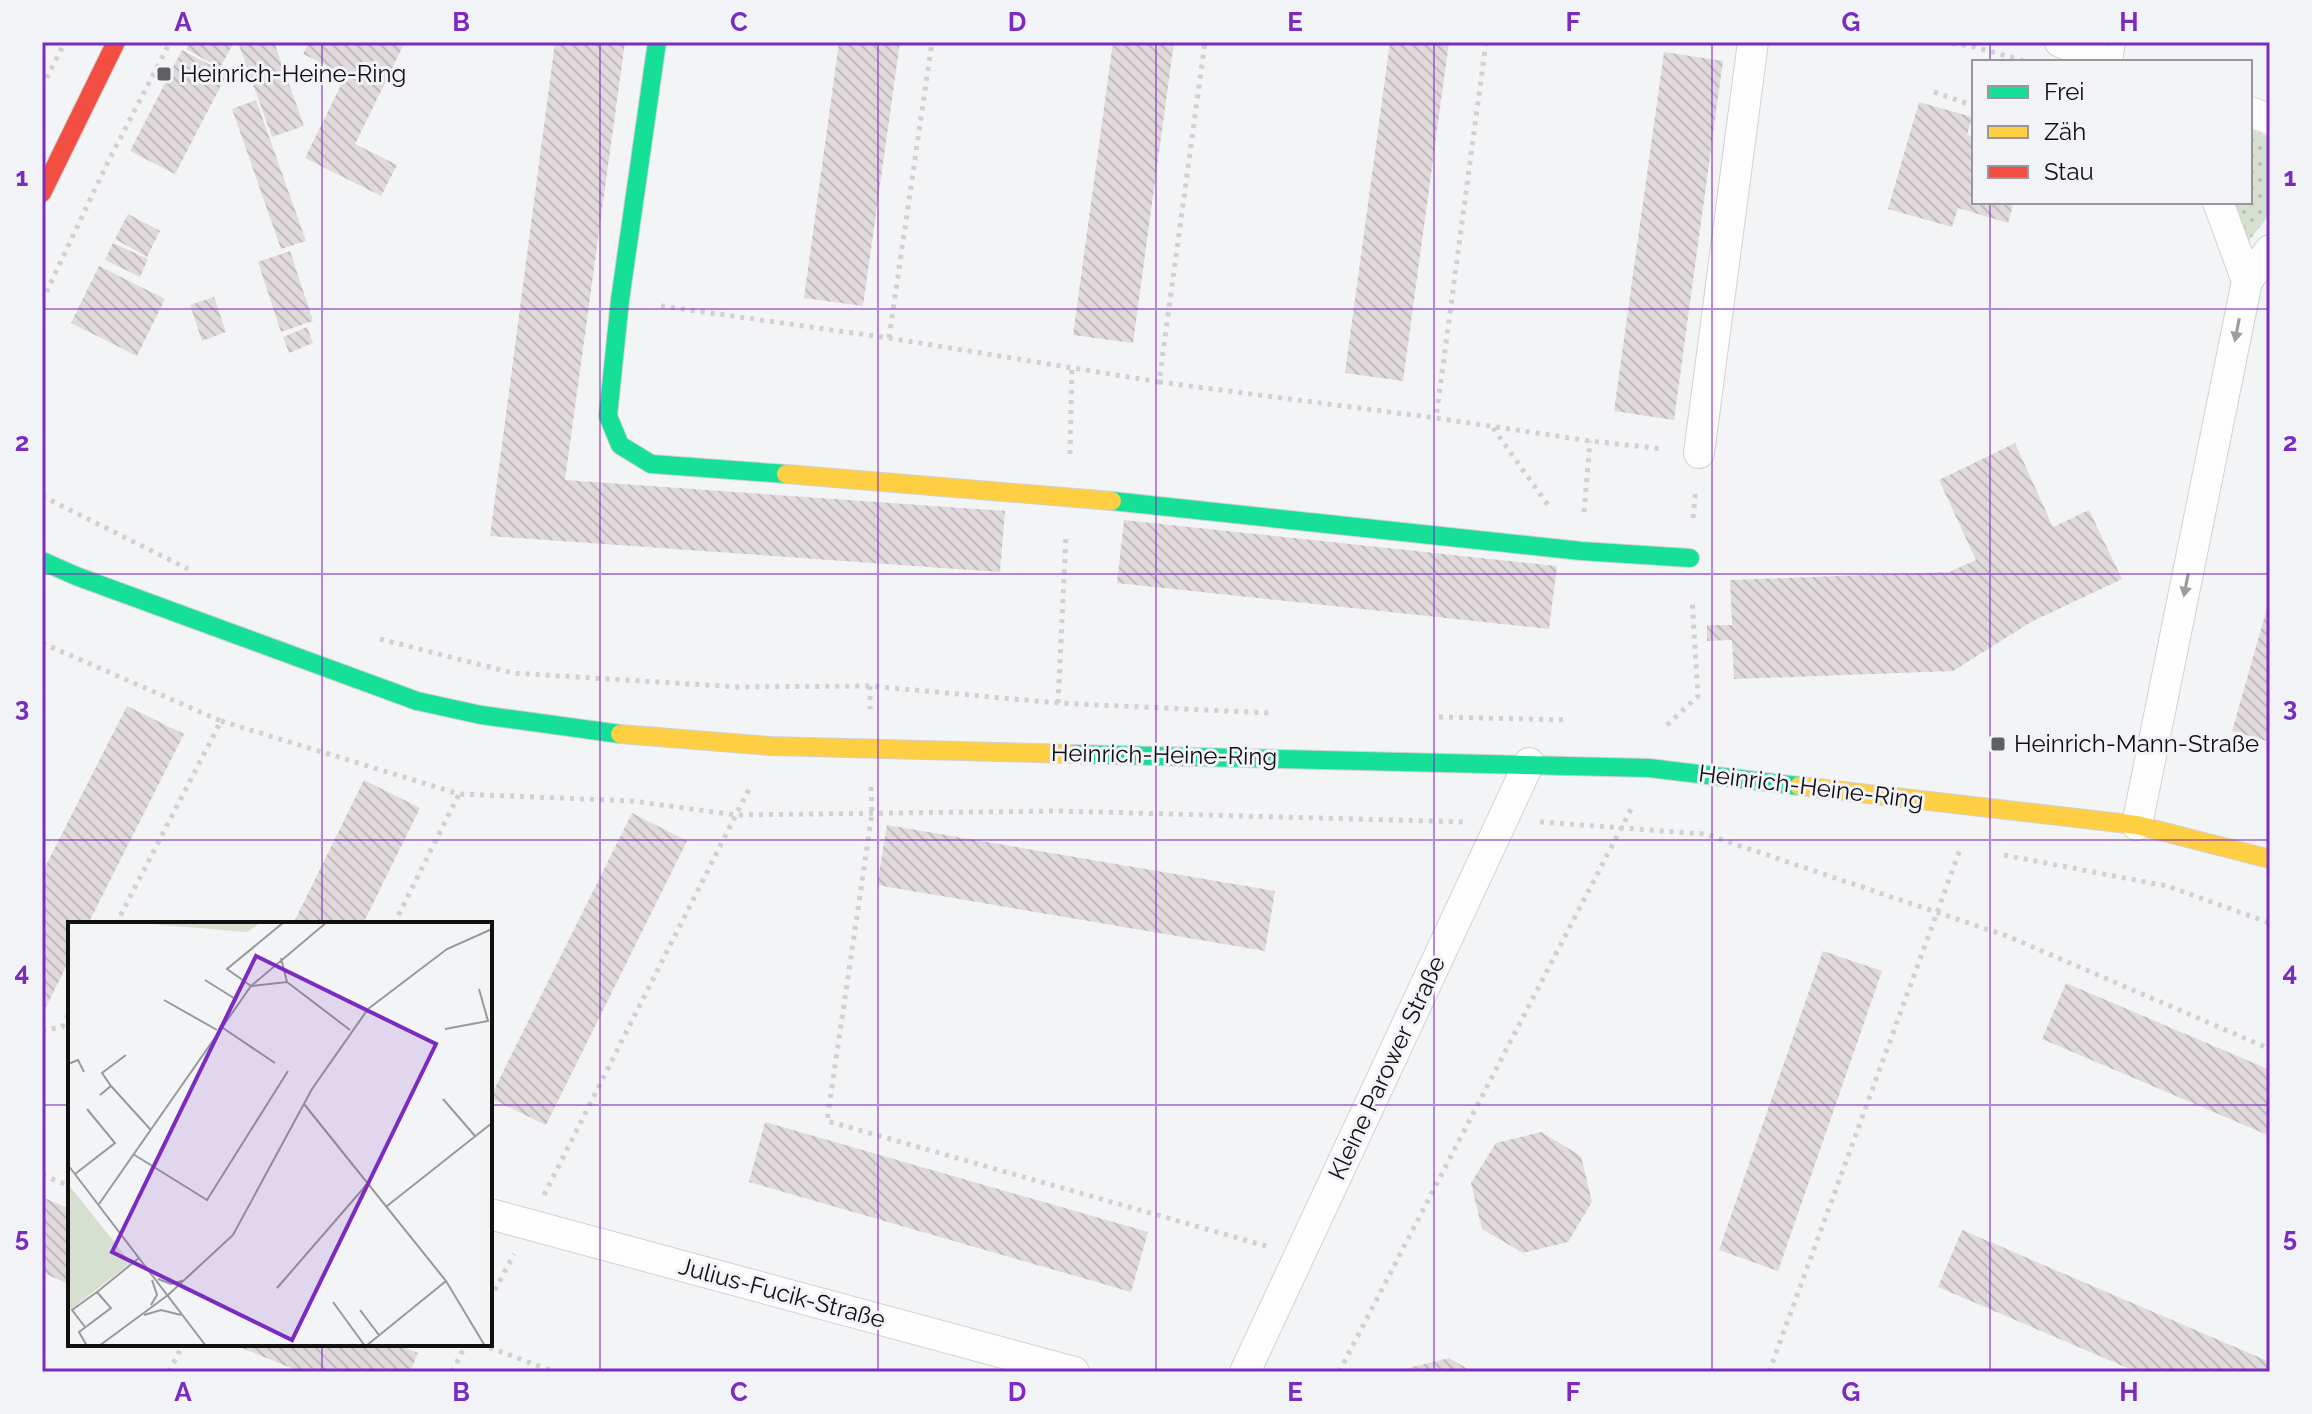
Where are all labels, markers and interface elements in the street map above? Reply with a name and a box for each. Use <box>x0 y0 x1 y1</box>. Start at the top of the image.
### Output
text: A <box>174 7 192 37</box>
text: B <box>452 7 470 37</box>
text: C <box>730 7 748 37</box>
text: D <box>1008 7 1026 37</box>
text: E <box>1287 7 1303 37</box>
text: F <box>1566 7 1581 37</box>
text: G <box>1842 7 1860 37</box>
text: H <box>2119 7 2139 37</box>
place label: Heinrich-Heine-Ring <box>180 59 406 88</box>
legend <box>1972 60 2252 204</box>
marker: Heinrich-Heine-Ring <box>155 65 173 83</box>
text: Frei <box>2044 77 2085 106</box>
text: Zäh <box>2044 117 2086 146</box>
text: Stau <box>2044 157 2094 186</box>
text: 1 <box>16 162 29 192</box>
text: 1 <box>2284 162 2297 192</box>
one-way arrow <box>2230 317 2243 342</box>
text: 2 <box>15 427 29 457</box>
text: 2 <box>2283 427 2297 457</box>
one-way arrow <box>2179 572 2191 597</box>
text: 3 <box>15 692 29 722</box>
text: 3 <box>2283 692 2297 722</box>
place label: Heinrich-Mann-Straße <box>2014 729 2259 758</box>
marker: Heinrich-Mann-Straße <box>1989 735 2007 753</box>
street label: Heinrich-Heine-Ring <box>1051 738 1277 771</box>
street label: Heinrich-Heine-Ring <box>1697 758 1925 815</box>
inset map <box>68 922 492 1346</box>
street label: Kleine Parower Straße <box>1322 951 1451 1184</box>
text: 4 <box>15 957 29 987</box>
text: 4 <box>2283 957 2297 987</box>
text: 5 <box>15 1222 29 1252</box>
text: 5 <box>2283 1222 2297 1252</box>
street label: Julius-Fucik-Straße <box>676 1251 888 1334</box>
text: A <box>174 1377 192 1407</box>
text: B <box>452 1377 470 1407</box>
text: C <box>730 1377 748 1407</box>
text: D <box>1008 1377 1026 1407</box>
text: E <box>1287 1377 1303 1407</box>
text: F <box>1566 1377 1581 1407</box>
text: G <box>1842 1377 1860 1407</box>
text: H <box>2119 1377 2139 1407</box>

